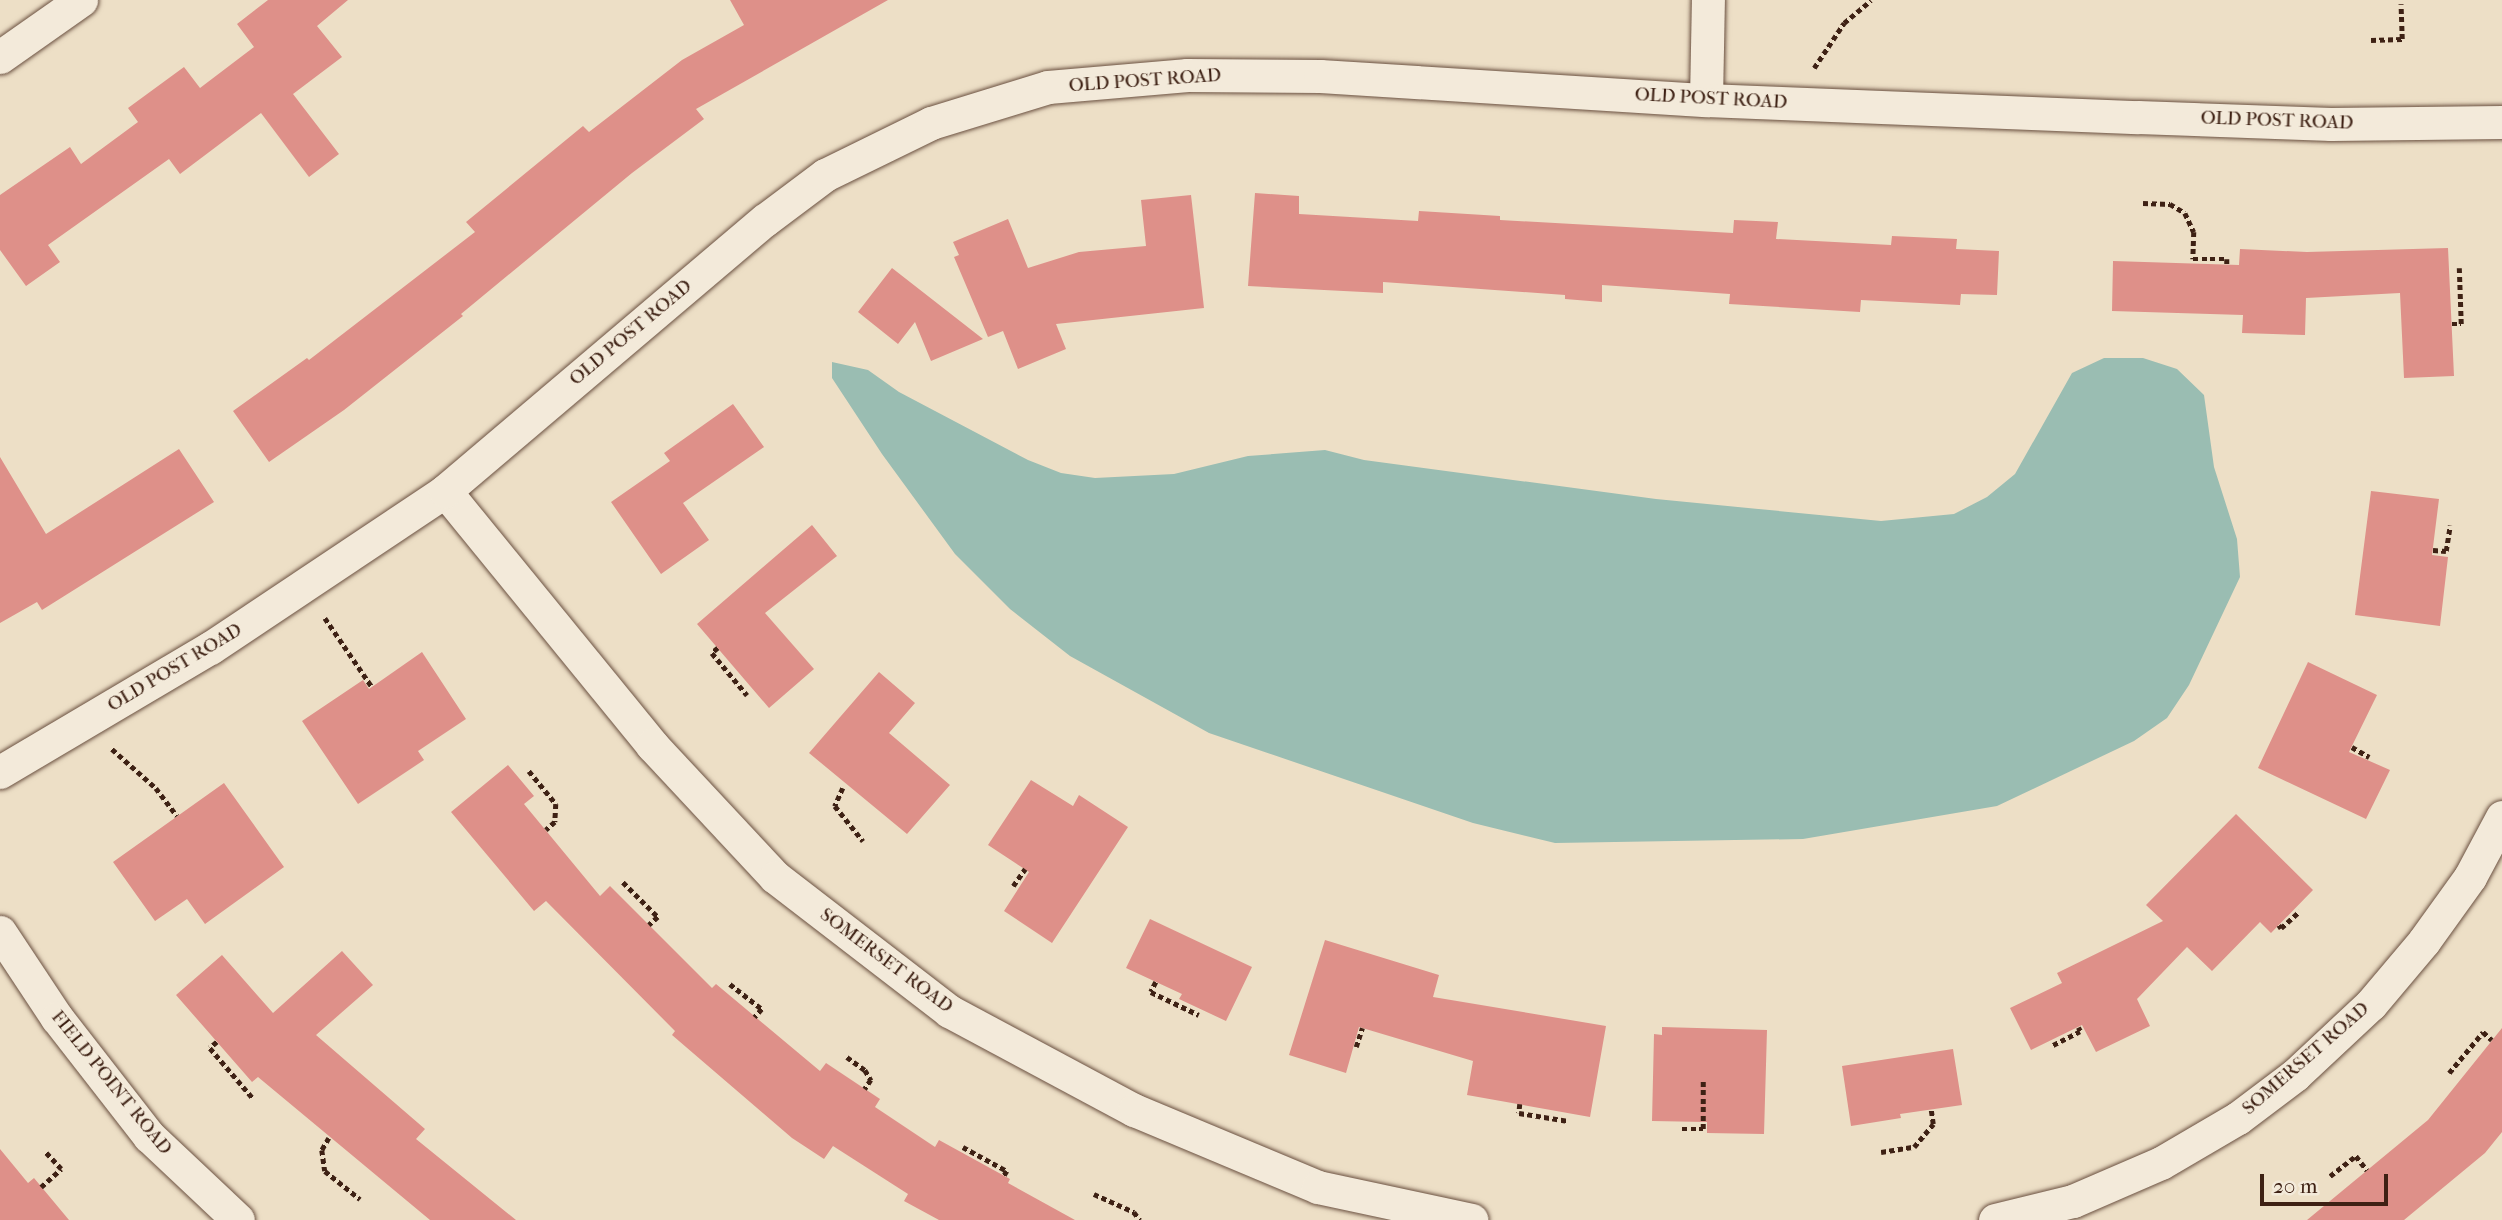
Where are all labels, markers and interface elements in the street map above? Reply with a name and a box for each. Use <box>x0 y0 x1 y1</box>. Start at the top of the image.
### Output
street label: OLD POST ROAD <box>1068 64 1222 98</box>
street label: OLD POST ROAD <box>1634 84 1788 114</box>
street label: OLD POST ROAD <box>2200 107 2354 135</box>
street label: OLD POST ROAD <box>565 275 697 391</box>
street label: OLD POST ROAD <box>104 619 246 717</box>
street label: SOMERSET ROAD <box>815 904 957 1018</box>
street label: SOMERSET ROAD <box>2238 998 2374 1120</box>
street label: FIELD POINT ROAD <box>46 1006 176 1160</box>
scale bar <box>2264 1160 2392 1204</box>
text: 20 m <box>2273 1174 2317 1198</box>

